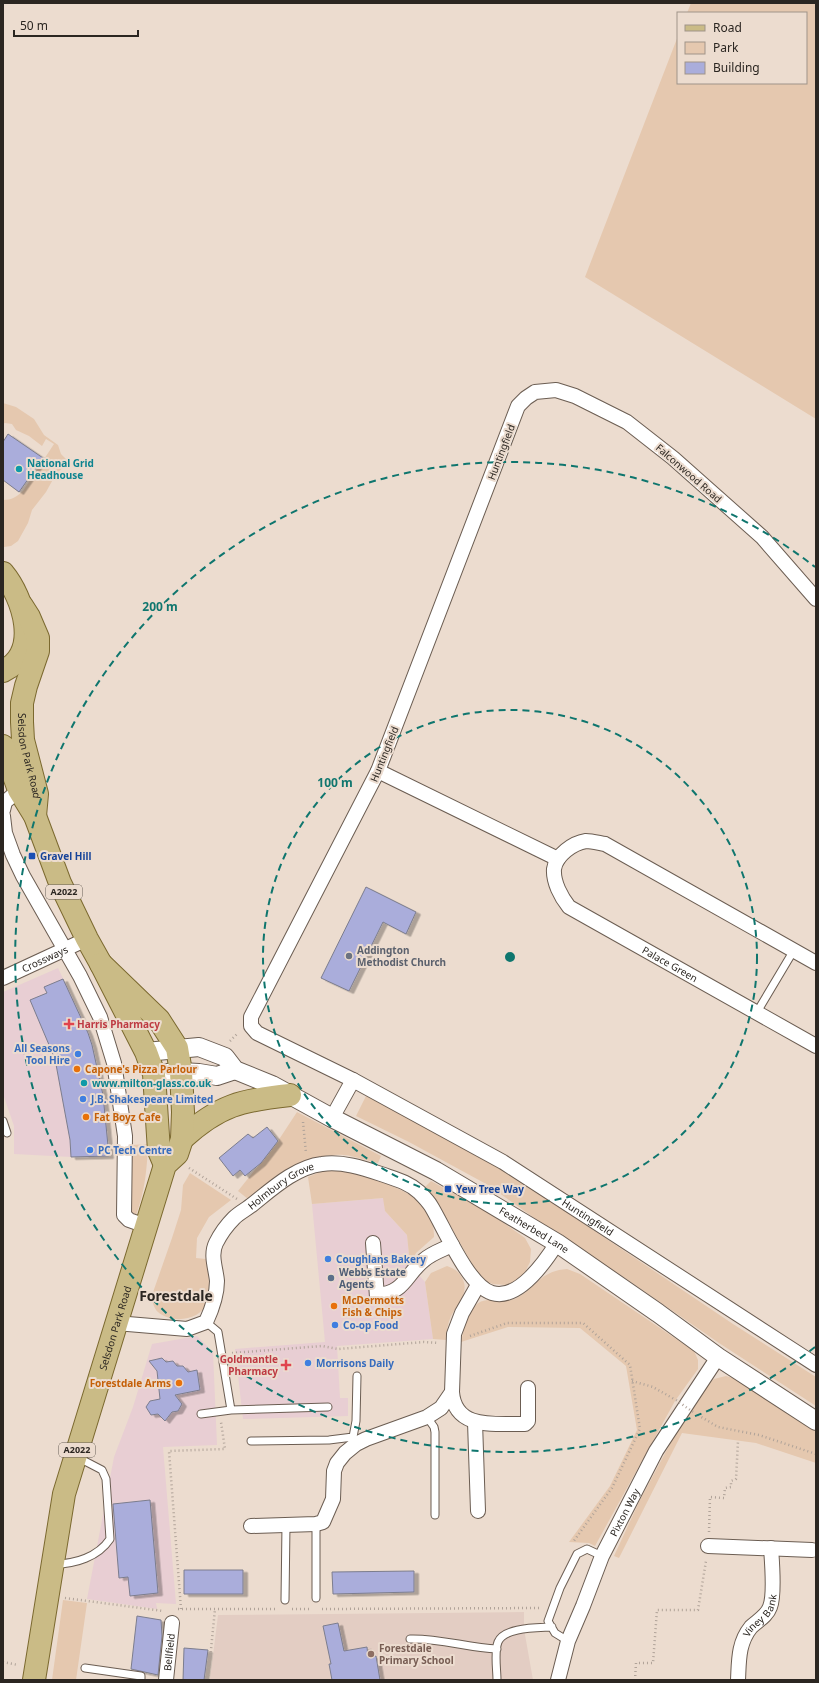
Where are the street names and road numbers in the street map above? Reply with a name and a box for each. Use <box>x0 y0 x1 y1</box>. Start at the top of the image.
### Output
street label: Huntingfield <box>484 422 518 482</box>
street label: Falconwood Road <box>653 440 725 506</box>
street label: Selsdon Park Road <box>15 713 44 799</box>
street label: Huntingfield <box>367 724 401 784</box>
road number: A2022 <box>46 885 82 899</box>
street label: Crossways <box>19 942 70 975</box>
street label: Palace Green <box>640 943 700 985</box>
street label: Holmbury Grove <box>245 1159 316 1213</box>
street label: Huntingfield <box>559 1195 616 1239</box>
street label: Featherbed Lane <box>497 1203 572 1257</box>
street label: Selsdon Park Road <box>95 1284 134 1372</box>
road number: A2022 <box>59 1443 95 1457</box>
street label: Pixton Way <box>606 1485 643 1539</box>
street label: Viney Bank <box>739 1593 780 1639</box>
street label: Bellfield <box>160 1633 178 1672</box>

